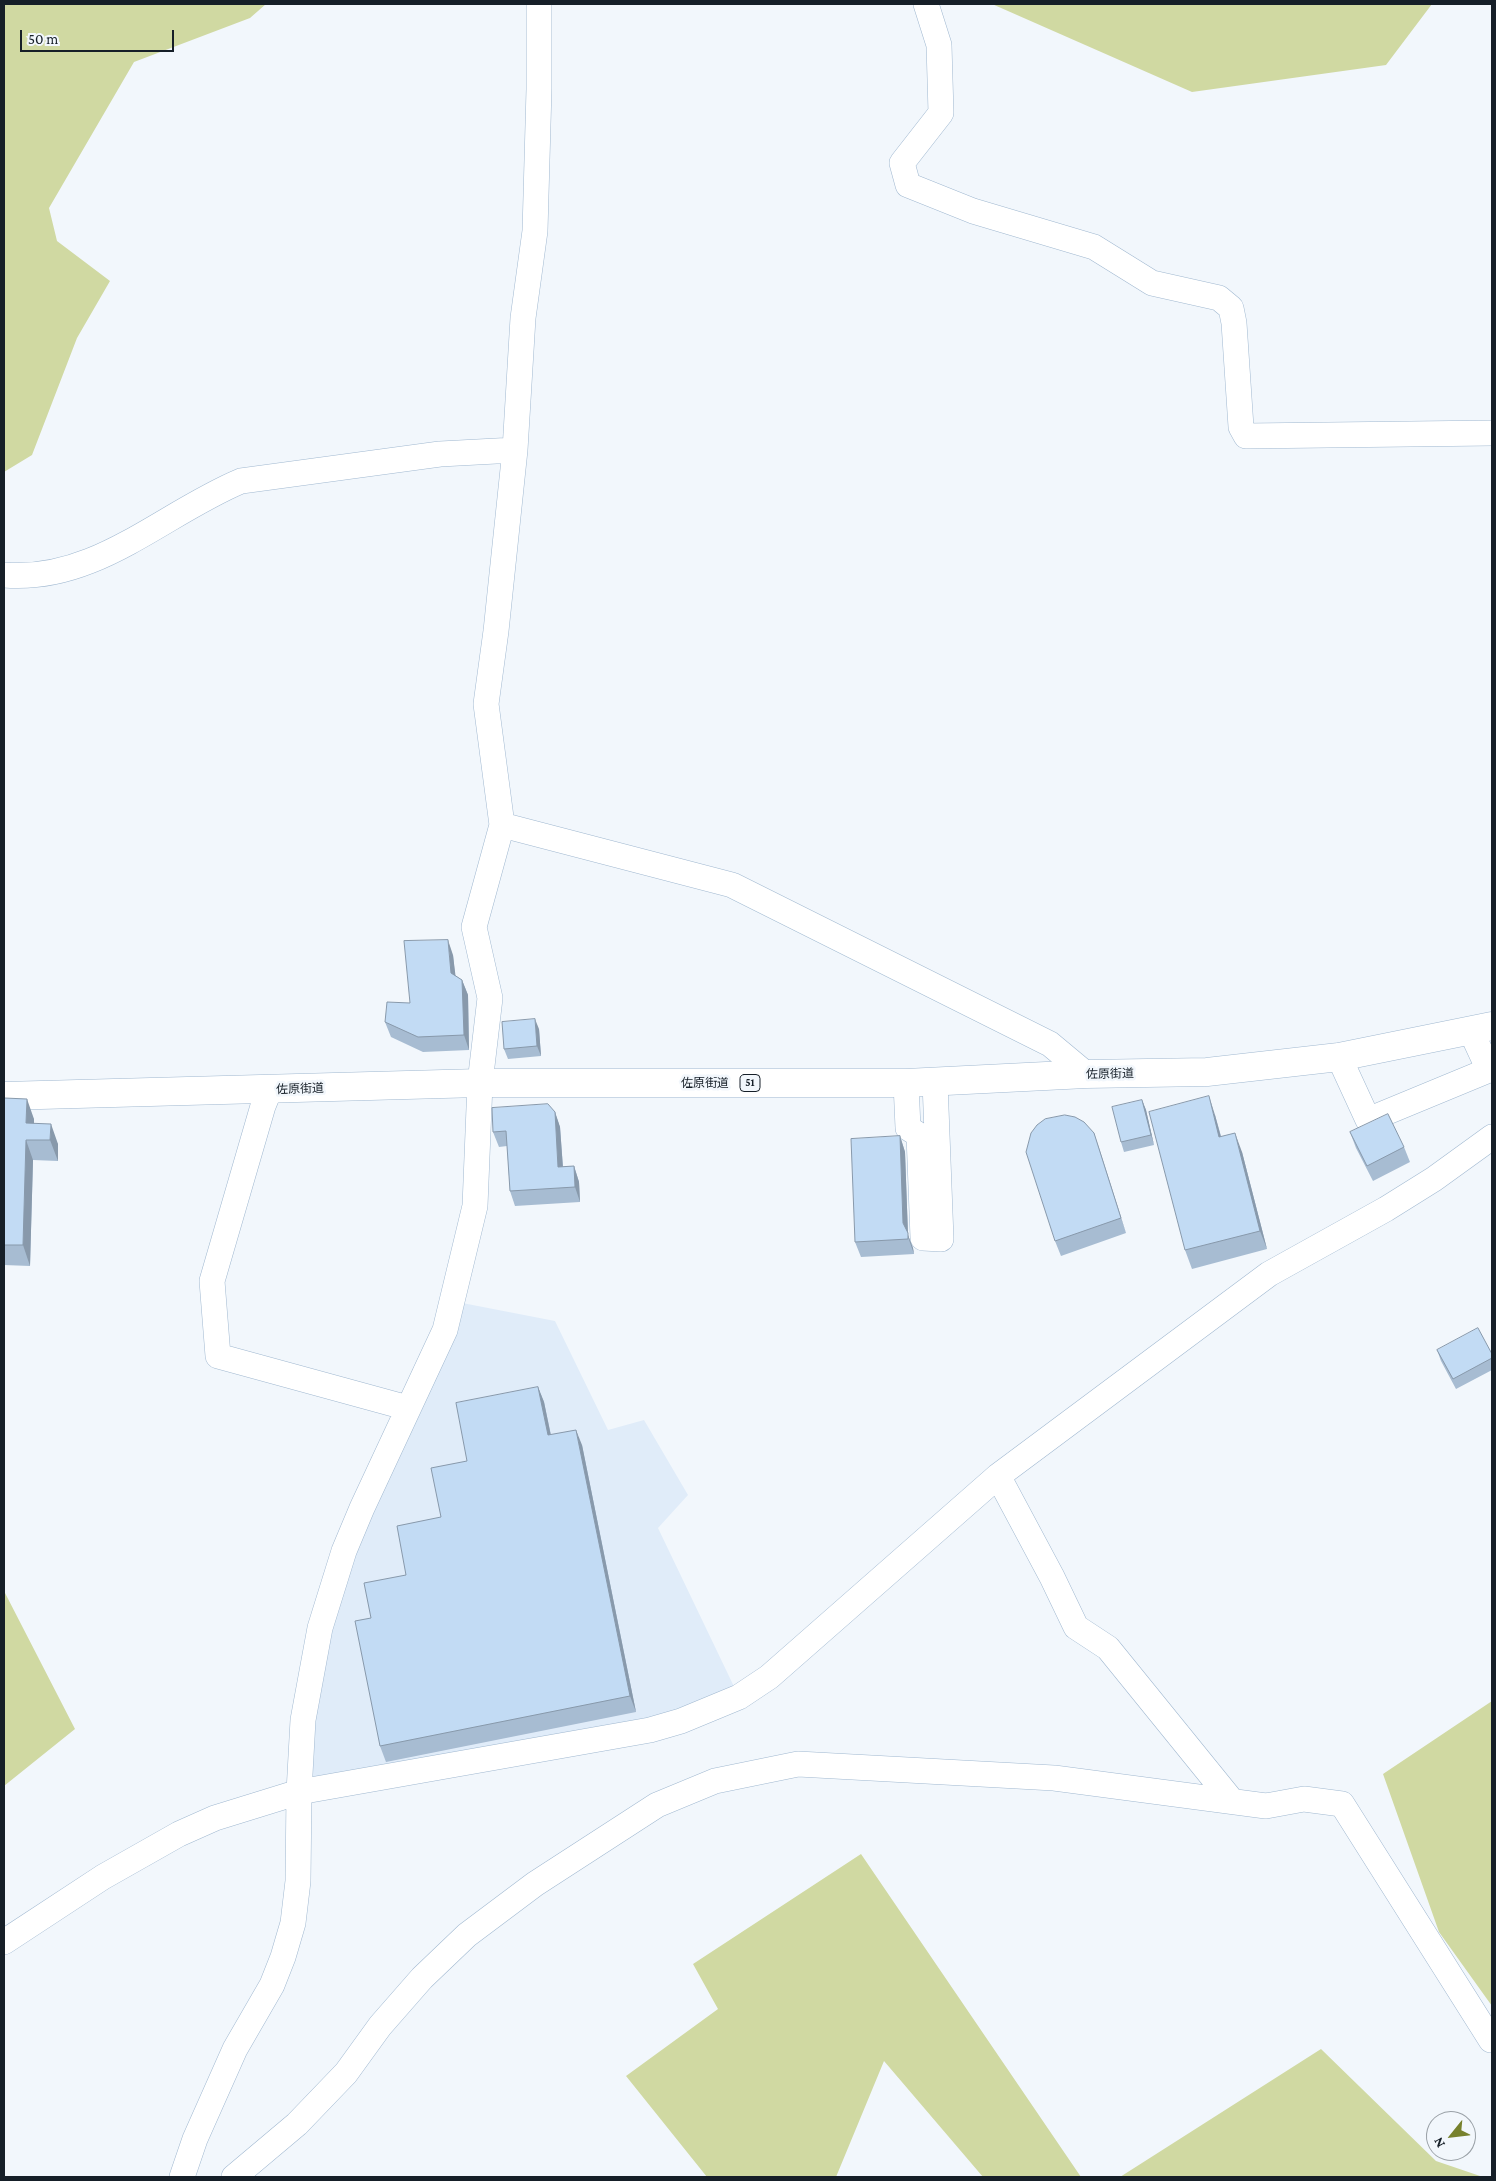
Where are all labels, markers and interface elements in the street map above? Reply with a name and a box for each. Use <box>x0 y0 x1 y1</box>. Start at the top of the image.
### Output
scale bar <box>22 20 176 52</box>
text: 50 m <box>28 31 58 47</box>
street label: 佐原街道 <box>1086 1066 1134 1082</box>
road number: 51 <box>740 1074 760 1092</box>
street label: 佐原街道 <box>681 1076 729 1090</box>
street label: 佐原街道 <box>276 1081 324 1097</box>
north arrow <box>1426 2111 1476 2161</box>
text: N <box>1429 2135 1448 2151</box>

